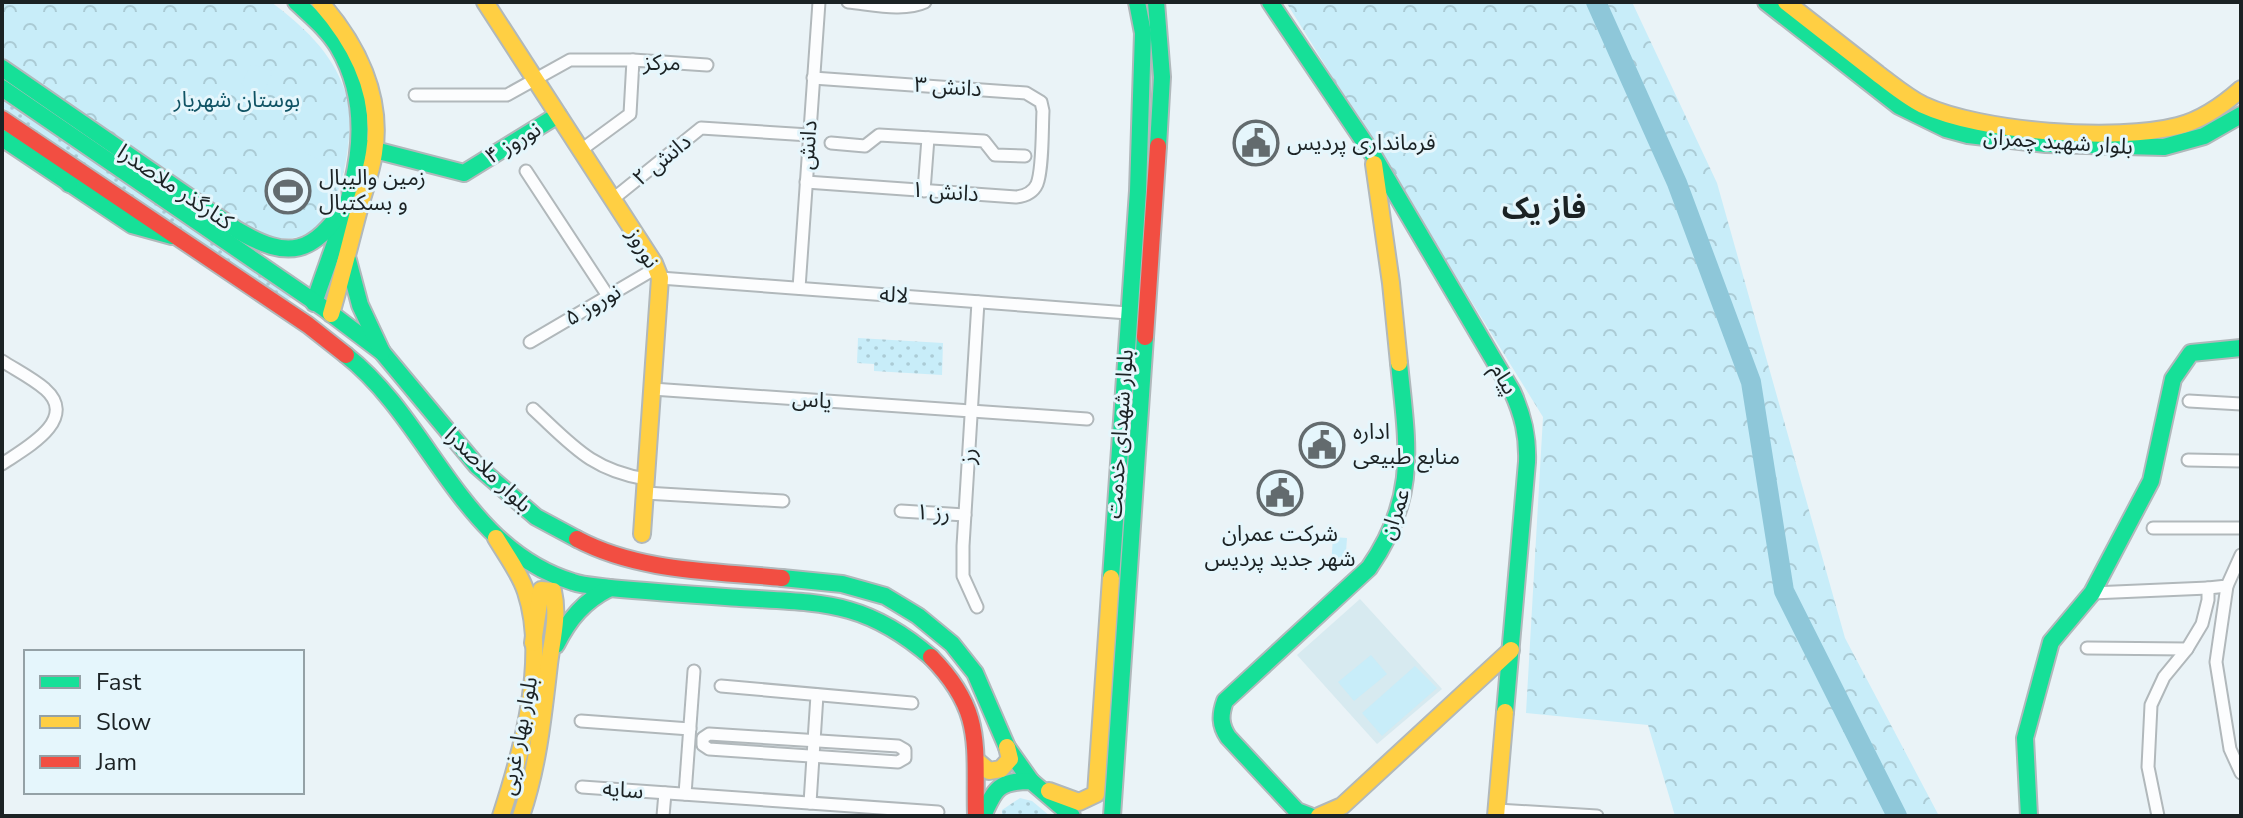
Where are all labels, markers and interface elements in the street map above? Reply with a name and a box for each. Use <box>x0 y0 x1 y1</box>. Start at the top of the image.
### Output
street label: مرکز <box>642 48 681 78</box>
street label: دانش ۳ <box>913 70 983 104</box>
park label: بوستان شهریار <box>173 85 300 115</box>
street label: نوروز ۴ <box>479 115 547 171</box>
street label: دانش <box>791 119 825 171</box>
public building icon: فرمانداری پردیس <box>1232 119 1280 167</box>
street label: بلوار شهید چمران <box>1982 122 2134 162</box>
street label: دانش ۲ <box>626 127 698 193</box>
place label: فرمانداری پردیس <box>1287 128 1436 158</box>
street label: کنارگذر ملاصدرا <box>111 137 240 237</box>
place label: زمین والیبال و بسکتبال <box>319 163 426 218</box>
sports icon: زمین والیبال و بسکتبال <box>264 167 312 215</box>
street label: دانش ۱ <box>910 175 980 209</box>
district label: فاز یک <box>1502 188 1586 229</box>
street label: نوروز <box>619 221 667 274</box>
street label: نوروز ۵ <box>559 277 627 333</box>
street label: لاله <box>878 279 910 311</box>
street label: بلوار شهدای خدمت <box>1099 348 1141 520</box>
street label: پیام <box>1482 358 1525 401</box>
street label: یاس <box>791 384 833 416</box>
place label: اداره منابع طبیعی <box>1353 417 1460 473</box>
street label: بلوار ملاصدرا <box>438 421 538 519</box>
public building icon: اداره منابع طبیعی <box>1298 421 1346 469</box>
street label: رز <box>952 447 984 466</box>
public building icon: شرکت عمران شهر جدید پردیس <box>1256 469 1304 517</box>
street label: عمران <box>1372 484 1418 544</box>
street label: رز ۱ <box>915 497 951 529</box>
place label: شرکت عمران شهر جدید پردیس <box>1205 519 1356 574</box>
legend <box>24 650 304 794</box>
text: Fast <box>96 666 142 698</box>
street label: بلوار بهار غربی <box>493 674 545 798</box>
text: Slow <box>96 706 151 738</box>
text: Jam <box>95 746 137 778</box>
street label: سایه <box>602 774 644 806</box>

